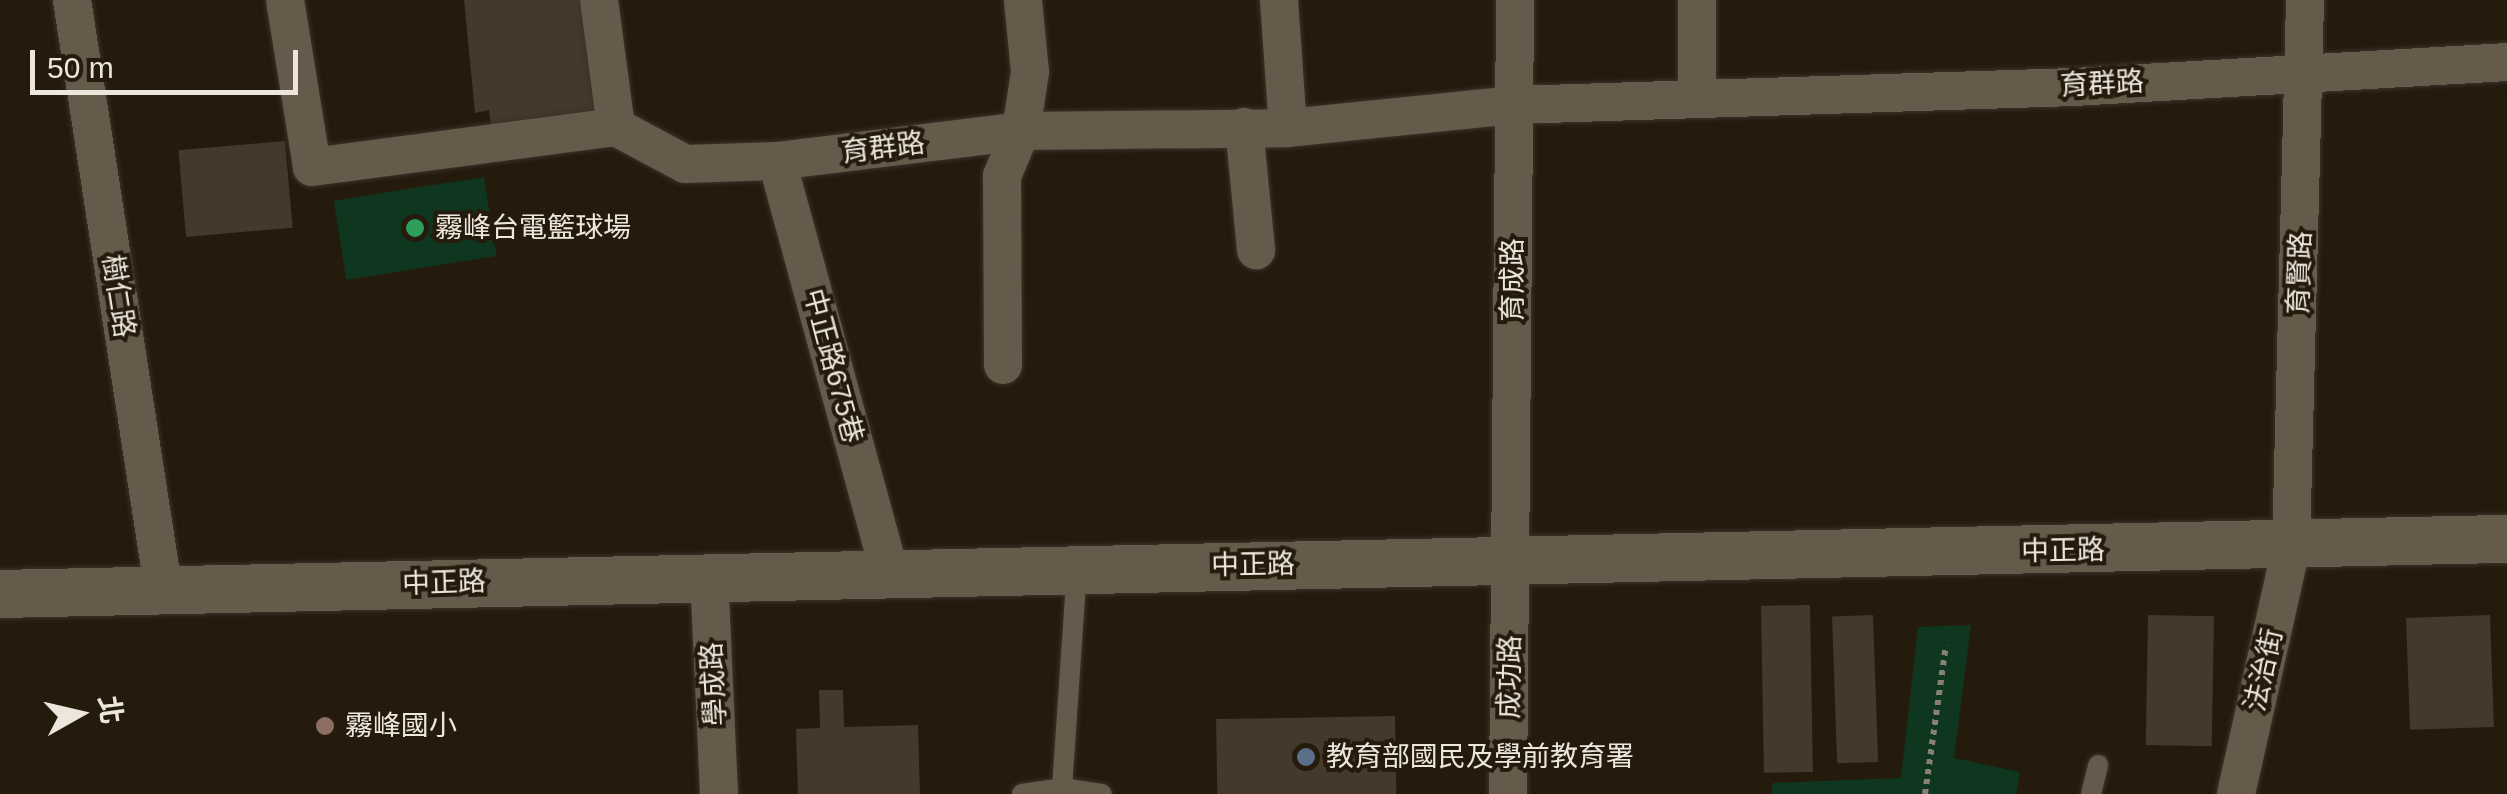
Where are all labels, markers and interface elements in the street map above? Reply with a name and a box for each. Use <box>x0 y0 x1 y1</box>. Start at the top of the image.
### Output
scale bar <box>35 30 302 92</box>
text: 50 m <box>47 51 114 84</box>
street label: 育群路 <box>2059 65 2145 103</box>
street label: 育群路 <box>839 126 927 170</box>
place label: 霧峰台電籃球場 <box>435 211 631 245</box>
marker: 霧峰台電籃球場 <box>404 217 426 239</box>
street label: 育賢路 <box>2282 230 2318 316</box>
street label: 育成路 <box>1496 238 1530 322</box>
street label: 樹仁路 <box>95 252 141 340</box>
street label: 中正路675巷 <box>796 285 870 447</box>
street label: 中正路 <box>2021 533 2105 569</box>
street label: 中正路 <box>1211 547 1295 583</box>
street label: 中正路 <box>401 565 487 601</box>
street label: 法治街 <box>2238 625 2290 715</box>
street label: 成功路 <box>1492 635 1528 719</box>
street label: 學成路 <box>695 641 733 727</box>
north arrow <box>30 664 130 764</box>
text: 北 <box>93 694 128 726</box>
place label: 霧峰國小 <box>345 709 457 743</box>
marker: 霧峰國小 <box>314 715 336 737</box>
place label: 教育部國民及學前教育署 <box>1326 740 1634 774</box>
marker: 教育部國民及學前教育署 <box>1295 746 1317 768</box>

